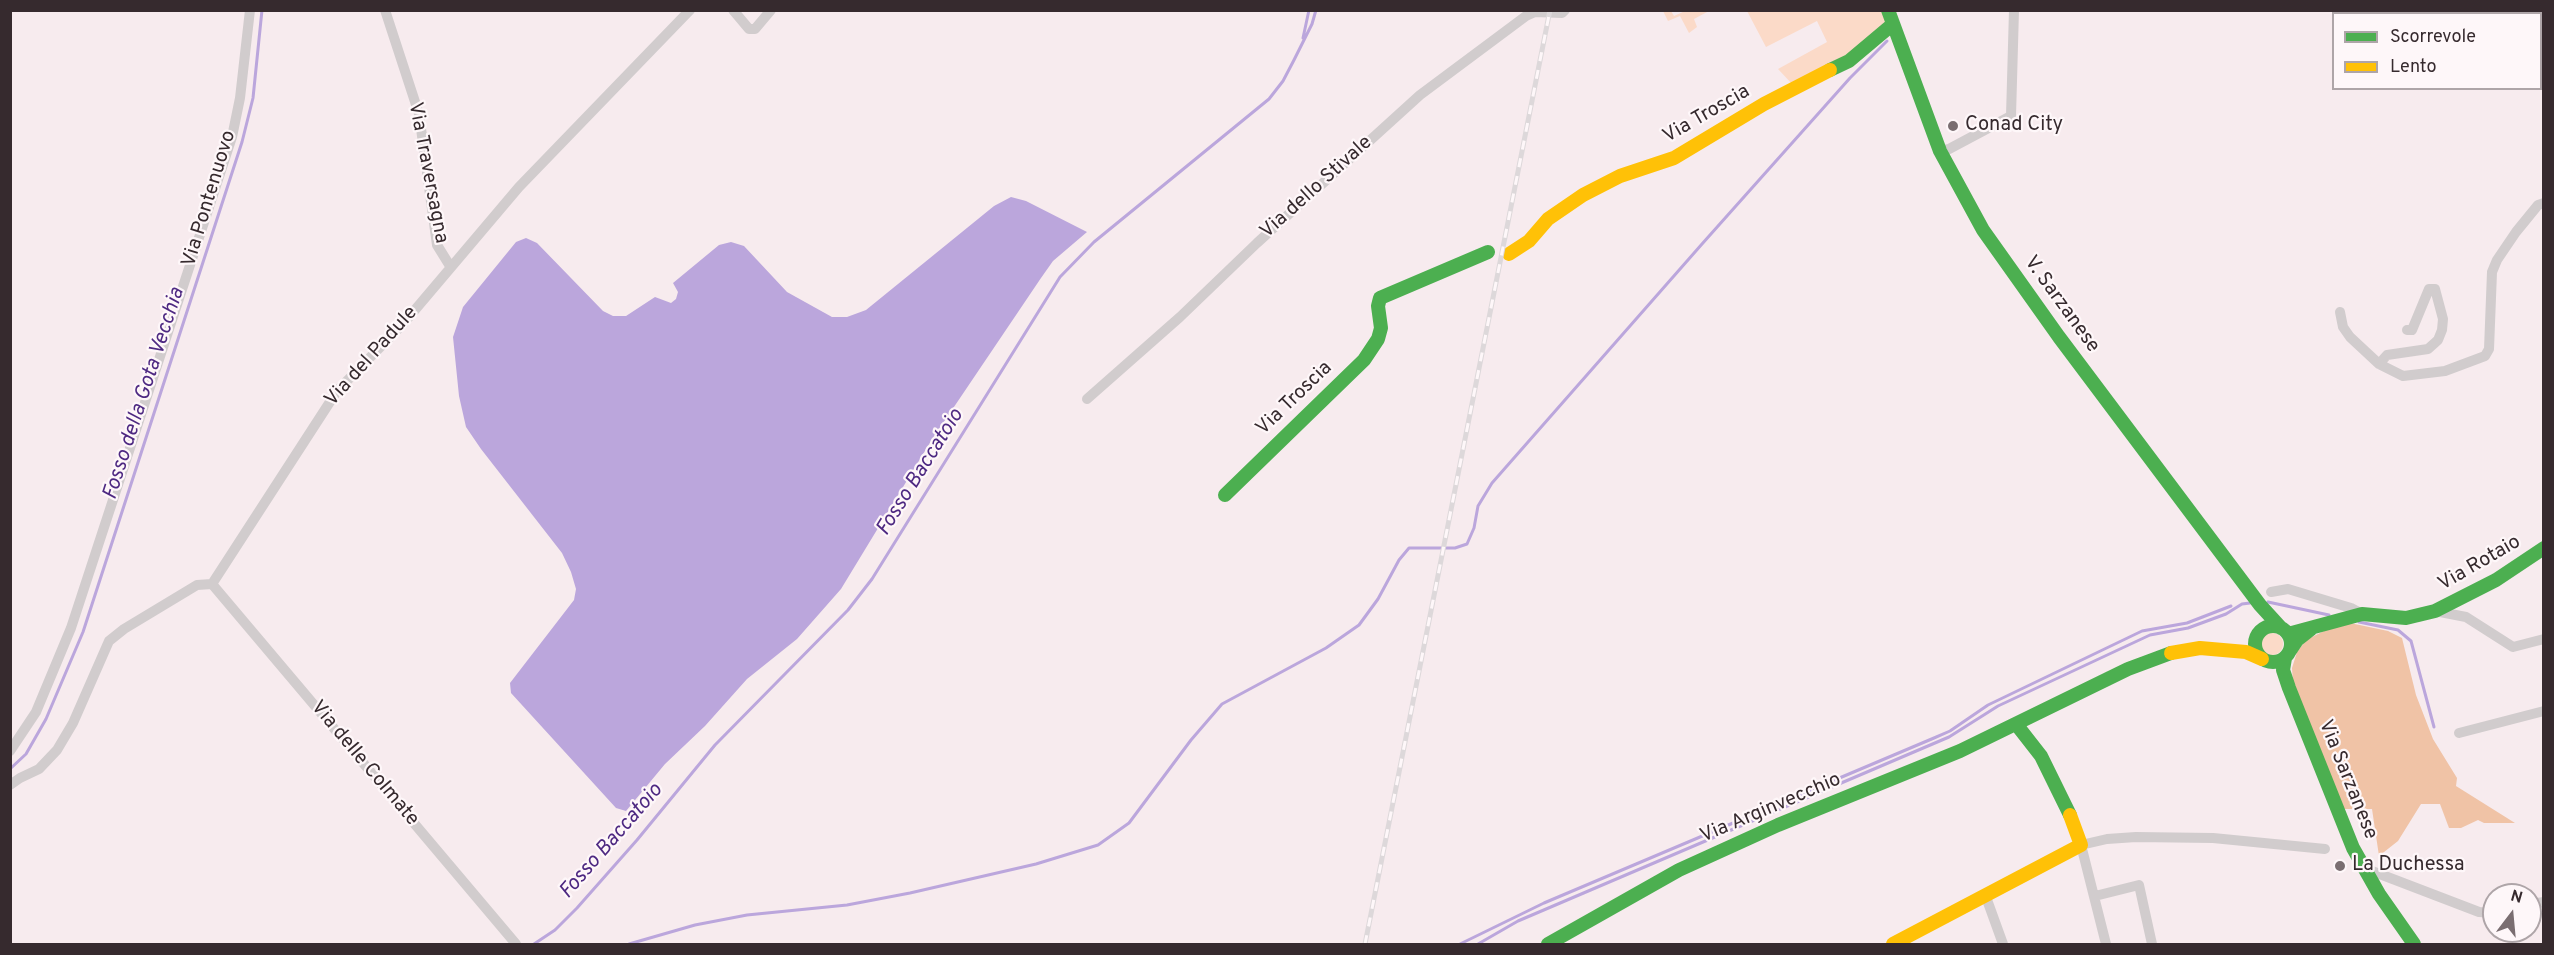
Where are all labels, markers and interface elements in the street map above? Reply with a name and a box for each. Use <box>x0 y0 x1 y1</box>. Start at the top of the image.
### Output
legend <box>2332 12 2542 90</box>
text: Scorrevole <box>2390 26 2476 49</box>
text: Lento <box>2390 56 2436 79</box>
street label: Via Troscia <box>1659 81 1755 149</box>
street label: Via Traversagna <box>402 100 452 246</box>
place label: Conad City <box>1965 114 2063 138</box>
marker: Conad City <box>1946 119 1960 133</box>
street label: Via Pontenuovo <box>178 128 242 270</box>
street label: Via dello Stivale <box>1256 132 1378 244</box>
street label: V. Sarzanese <box>2018 252 2104 358</box>
water label: Fosso della Gota Vecchia <box>99 285 191 503</box>
street label: Via del Padule <box>321 302 423 412</box>
street label: Via Troscia <box>1252 357 1338 441</box>
water label: Fosso Baccatoio <box>872 405 970 541</box>
street label: Via Rotaio <box>2435 531 2525 597</box>
street label: Via delle Colmate <box>305 696 423 832</box>
street label: Via Sarzanese <box>2312 717 2382 843</box>
street label: Via Arginvecchio <box>1697 769 1845 849</box>
water label: Fosso Baccatoio <box>555 779 669 905</box>
place label: La Duchessa <box>2352 854 2464 878</box>
marker: La Duchessa <box>2333 859 2347 873</box>
north arrow <box>2482 883 2542 943</box>
text: N <box>2508 886 2525 909</box>

